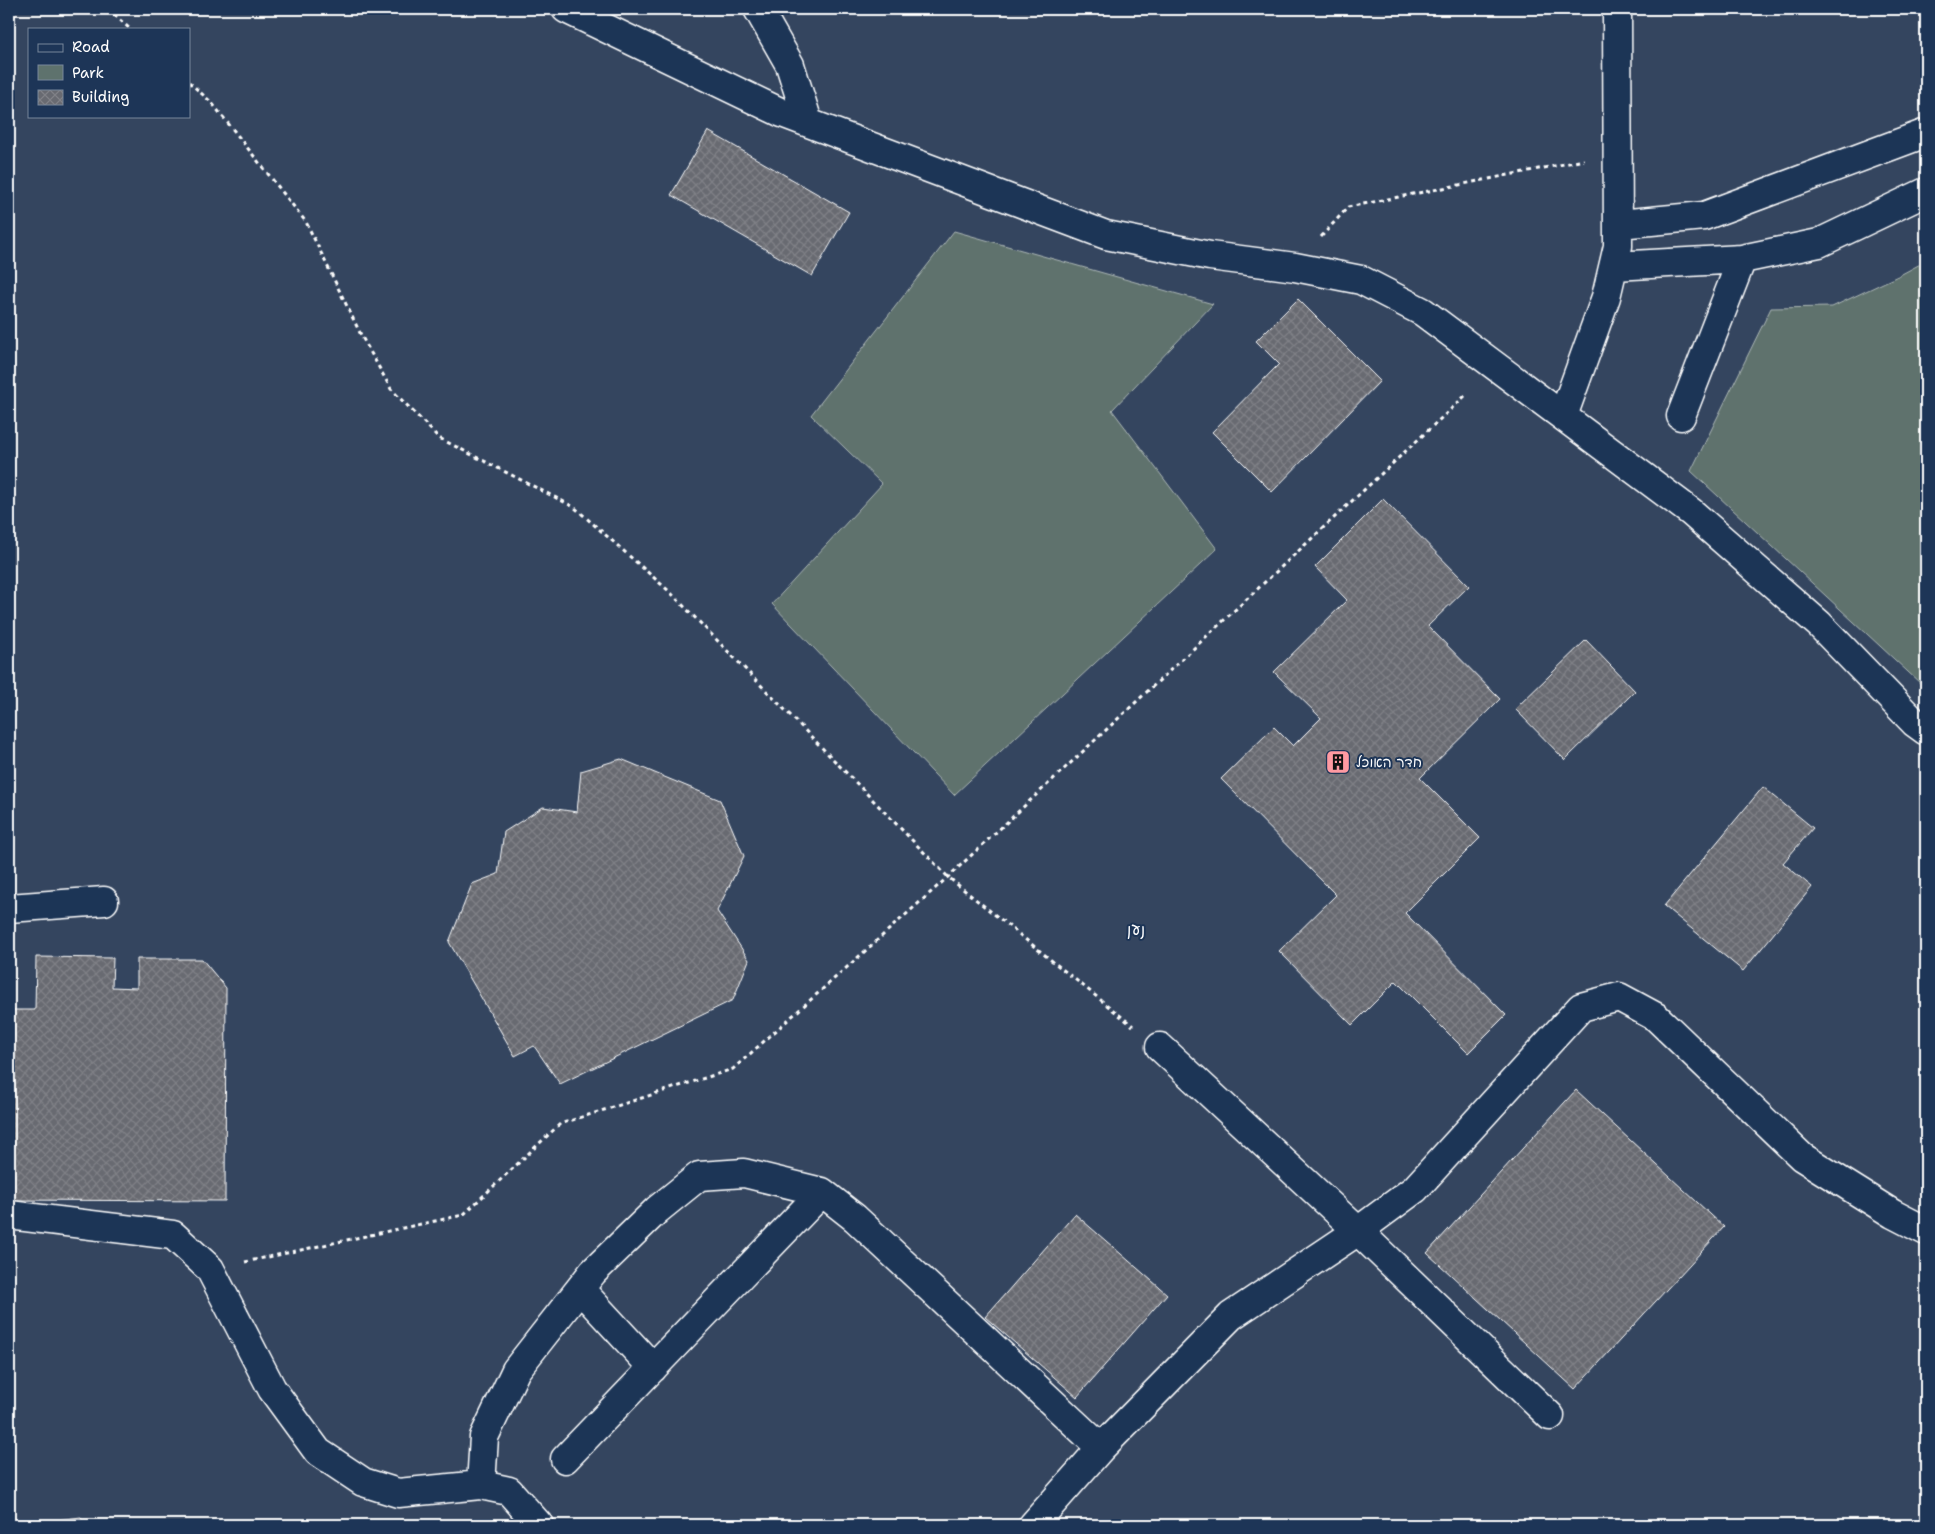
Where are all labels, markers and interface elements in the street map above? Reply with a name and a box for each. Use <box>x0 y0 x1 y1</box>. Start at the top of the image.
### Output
legend <box>28 28 190 118</box>
text: Road <box>72 37 110 57</box>
text: Park <box>72 63 104 83</box>
text: Building <box>72 87 129 107</box>
building icon: חדר האוכל <box>1325 749 1351 775</box>
place label: חדר האוכל <box>1356 753 1422 771</box>
district label: נען <box>1127 919 1145 940</box>

